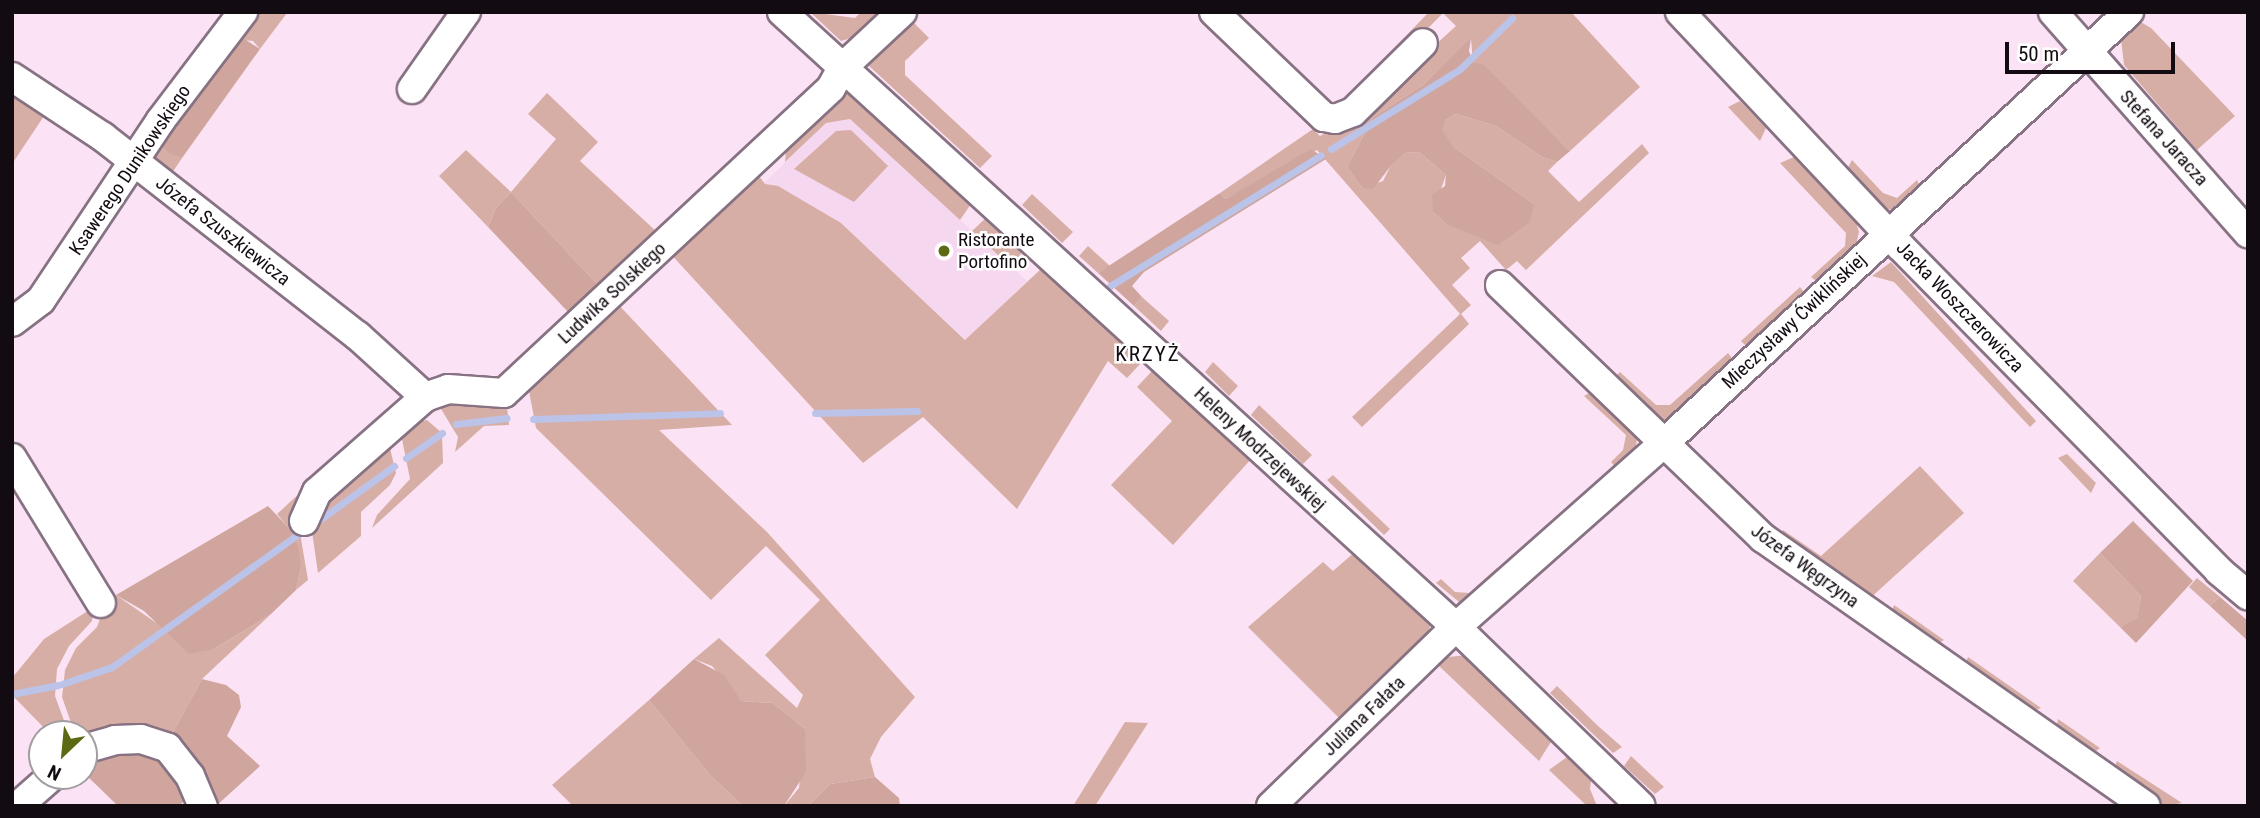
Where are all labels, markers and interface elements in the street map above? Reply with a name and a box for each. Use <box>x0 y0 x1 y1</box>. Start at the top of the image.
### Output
scale bar <box>2008 28 2178 72</box>
text: 50 m <box>2018 42 2059 66</box>
street label: Ksawerego Dunikowskiego <box>64 80 196 260</box>
street label: Stefana Jaracza <box>2115 85 2213 191</box>
street label: Józefa Szuszkiewicza <box>151 171 295 291</box>
place label: Ristorante Portofino <box>958 229 1034 273</box>
street label: Ludwika Solskiego <box>553 237 671 349</box>
street label: Jacka Woszczerowicza <box>1892 237 2028 377</box>
marker: Ristorante Portofino <box>936 243 952 259</box>
street label: Mieczysławy Ćwiklińskiej <box>1717 248 1871 394</box>
district label: KRZYŻ <box>1116 341 1180 367</box>
street label: Heleny Modrzejewskiej <box>1189 382 1331 516</box>
street label: Józefa Węgrzyna <box>1747 519 1863 613</box>
street label: Juliana Fałata <box>1318 671 1410 761</box>
north arrow <box>28 720 98 790</box>
text: N <box>44 760 65 785</box>

